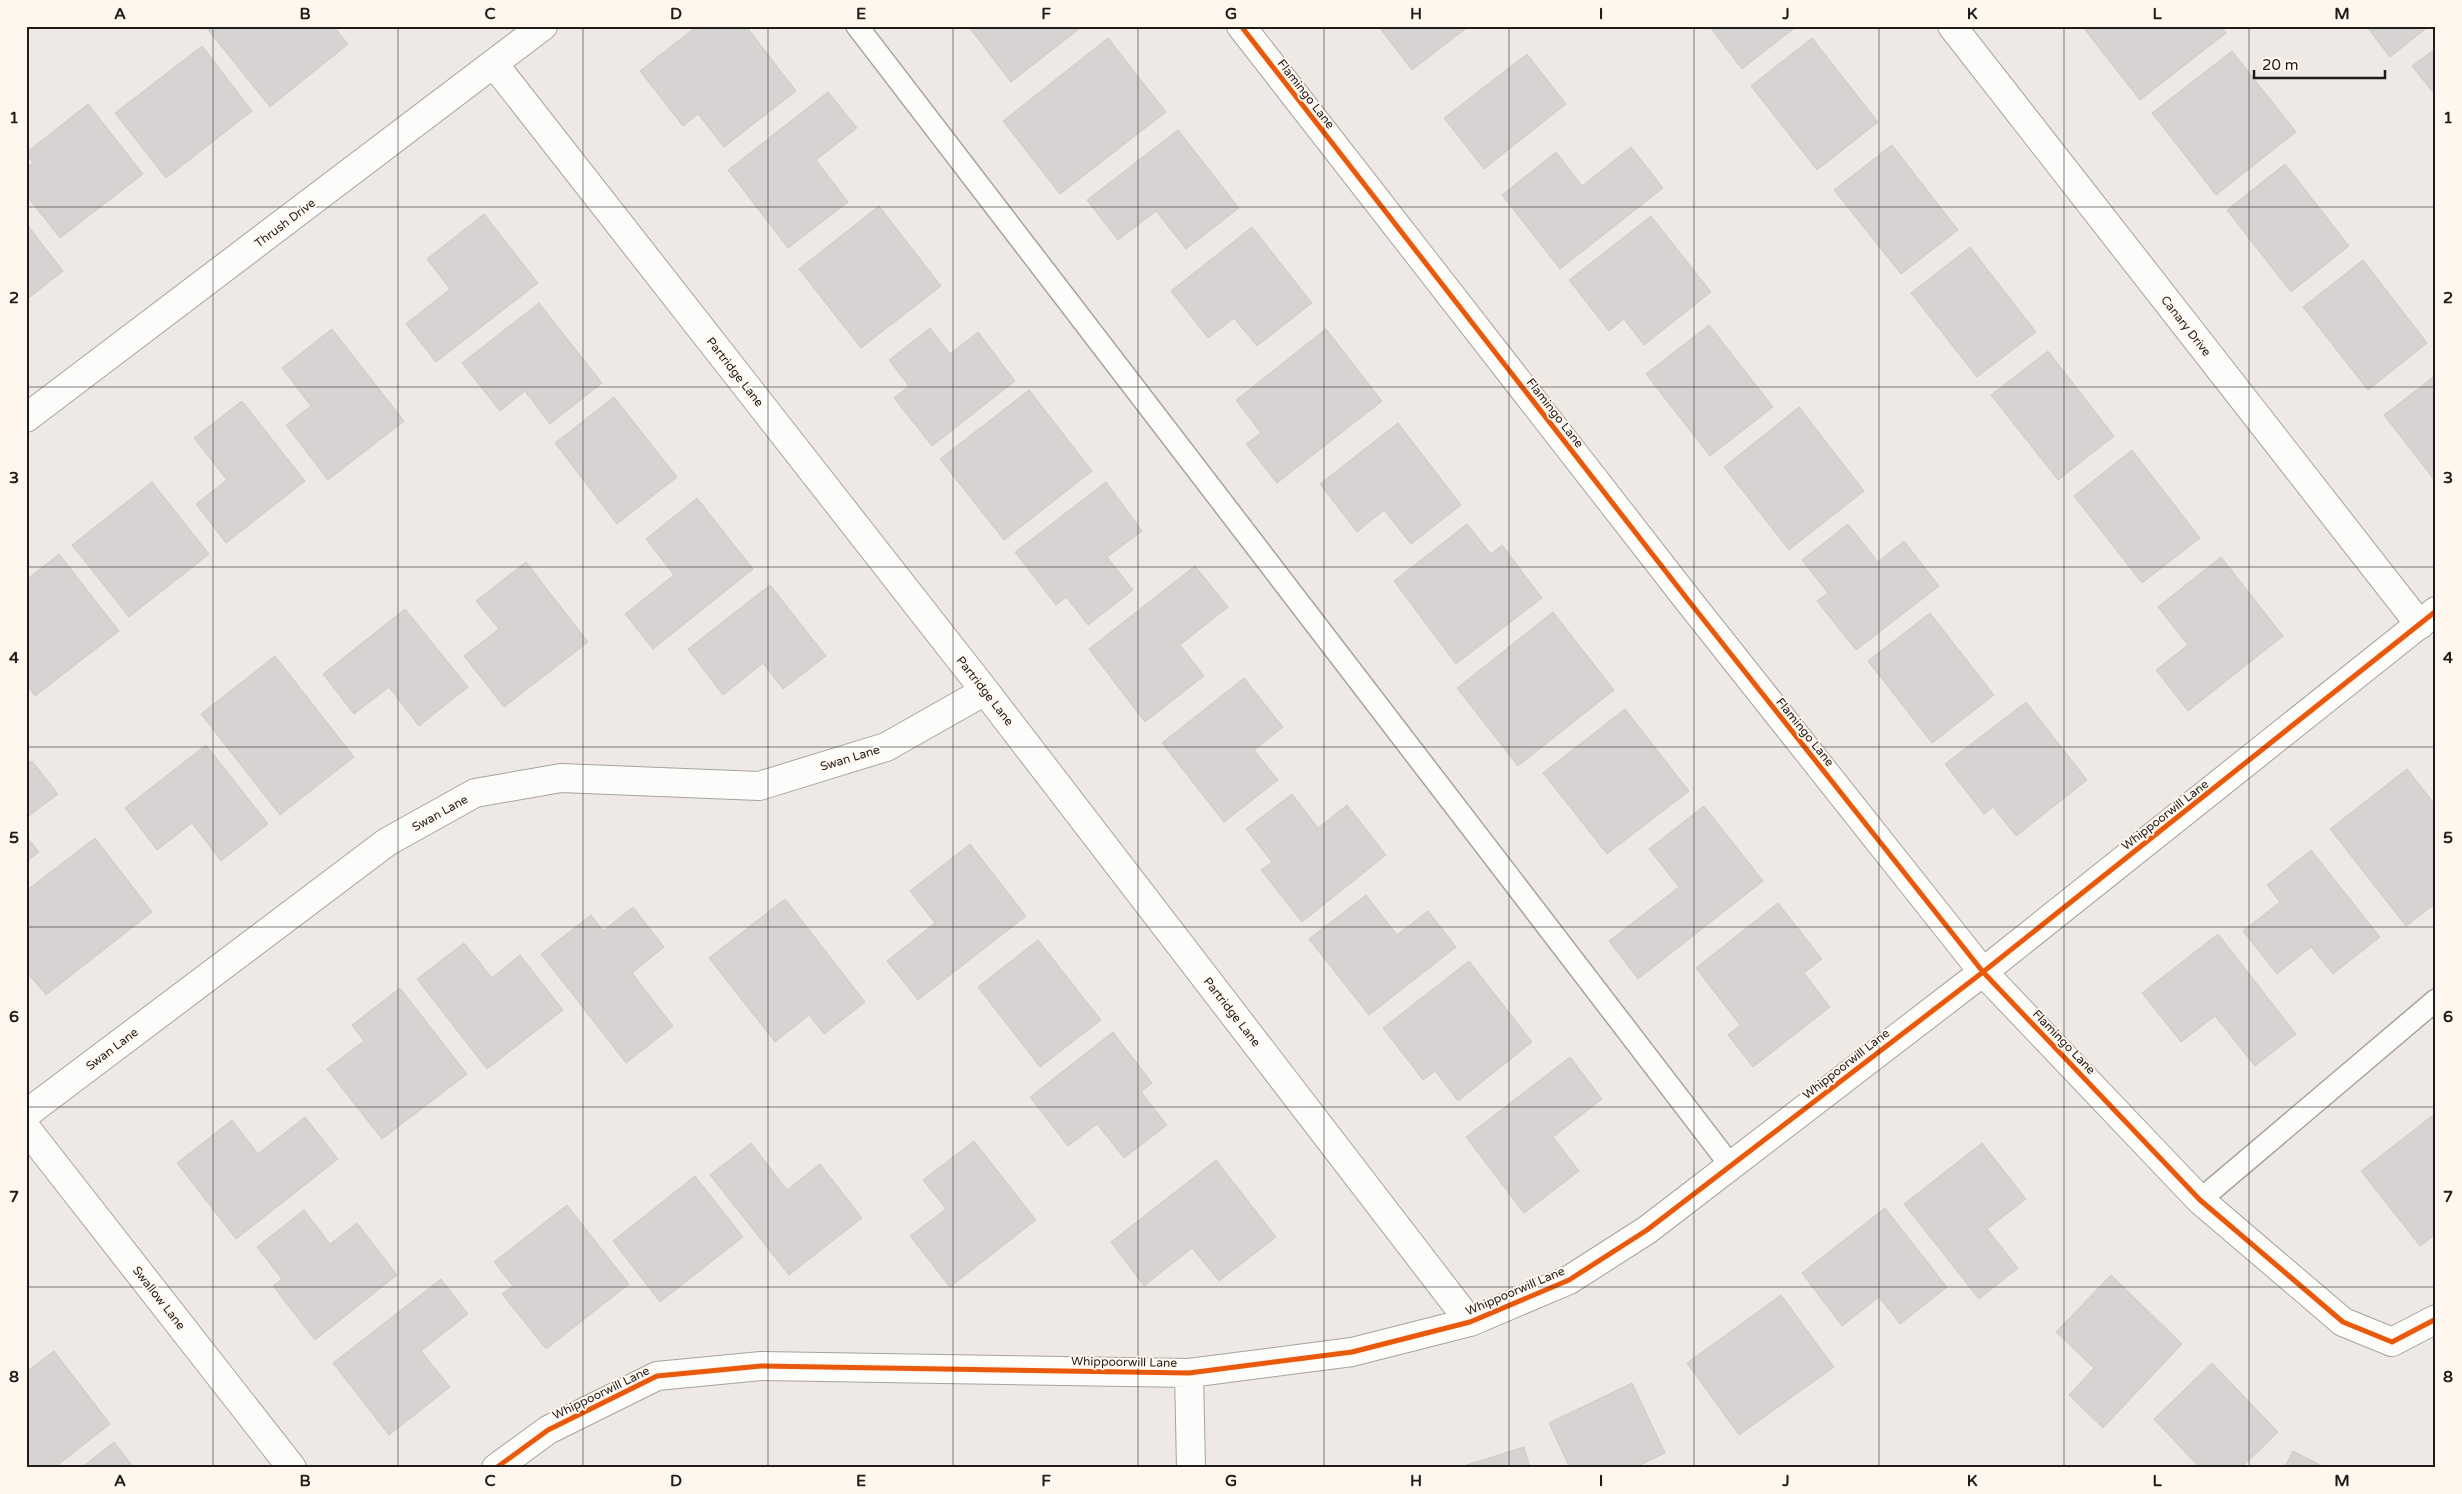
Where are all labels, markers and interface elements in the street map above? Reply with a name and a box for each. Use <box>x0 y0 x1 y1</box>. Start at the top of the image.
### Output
text: A <box>114 4 126 24</box>
text: B <box>299 4 311 24</box>
text: C <box>484 4 496 24</box>
text: D <box>670 4 682 24</box>
text: E <box>856 4 866 24</box>
text: F <box>1041 4 1051 24</box>
text: G <box>1225 4 1237 24</box>
text: H <box>1410 4 1422 24</box>
text: I <box>1599 4 1603 24</box>
text: J <box>1781 4 1790 24</box>
text: K <box>1967 4 1978 24</box>
text: L <box>2152 4 2162 24</box>
text: M <box>2334 4 2350 24</box>
scale bar <box>2254 48 2386 80</box>
text: 20 m <box>2262 56 2299 74</box>
street label: Flamingo Lane <box>1275 57 1337 132</box>
text: 1 <box>9 108 19 128</box>
text: 1 <box>2443 108 2453 128</box>
street label: Thrush Drive <box>252 196 318 250</box>
text: 2 <box>9 288 19 308</box>
text: 2 <box>2443 288 2453 308</box>
street label: Canary Drive <box>2158 293 2214 359</box>
street label: Partridge Lane <box>704 335 767 410</box>
street label: Flamingo Lane <box>1524 376 1586 451</box>
text: 3 <box>9 468 19 488</box>
text: 3 <box>2443 468 2453 488</box>
text: 4 <box>9 648 19 668</box>
text: 4 <box>2443 648 2453 668</box>
street label: Partridge Lane <box>954 654 1017 729</box>
street label: Flamingo Lane <box>1773 695 1837 769</box>
street label: Swan Lane <box>819 742 882 774</box>
street label: Whippoorwill Lane <box>2119 777 2211 853</box>
street label: Swan Lane <box>410 792 470 834</box>
text: 5 <box>9 828 19 848</box>
text: 5 <box>2443 828 2453 848</box>
street label: Partridge Lane <box>1201 975 1264 1050</box>
text: 6 <box>9 1007 19 1027</box>
street label: Flamingo Lane <box>2030 1007 2098 1077</box>
text: 6 <box>2443 1007 2453 1027</box>
street label: Swan Lane <box>83 1025 141 1073</box>
street label: Whippoorwill Lane <box>1800 1026 1892 1102</box>
text: 7 <box>9 1187 19 1207</box>
text: 7 <box>2443 1187 2453 1207</box>
street label: Swallow Lane <box>130 1263 188 1333</box>
street label: Whippoorwill Lane <box>1463 1264 1567 1318</box>
street label: Whippoorwill Lane <box>1071 1354 1177 1370</box>
street label: Whippoorwill Lane <box>550 1363 652 1423</box>
text: 8 <box>9 1367 19 1387</box>
text: 8 <box>2443 1367 2453 1387</box>
text: A <box>114 1471 126 1491</box>
text: B <box>299 1471 311 1491</box>
text: C <box>484 1471 496 1491</box>
text: D <box>670 1471 682 1491</box>
text: E <box>856 1471 866 1491</box>
text: F <box>1041 1471 1051 1491</box>
text: G <box>1225 1471 1237 1491</box>
text: H <box>1410 1471 1422 1491</box>
text: I <box>1599 1471 1603 1491</box>
text: J <box>1781 1471 1790 1491</box>
text: K <box>1967 1471 1978 1491</box>
text: L <box>2152 1471 2162 1491</box>
text: M <box>2334 1471 2350 1491</box>

